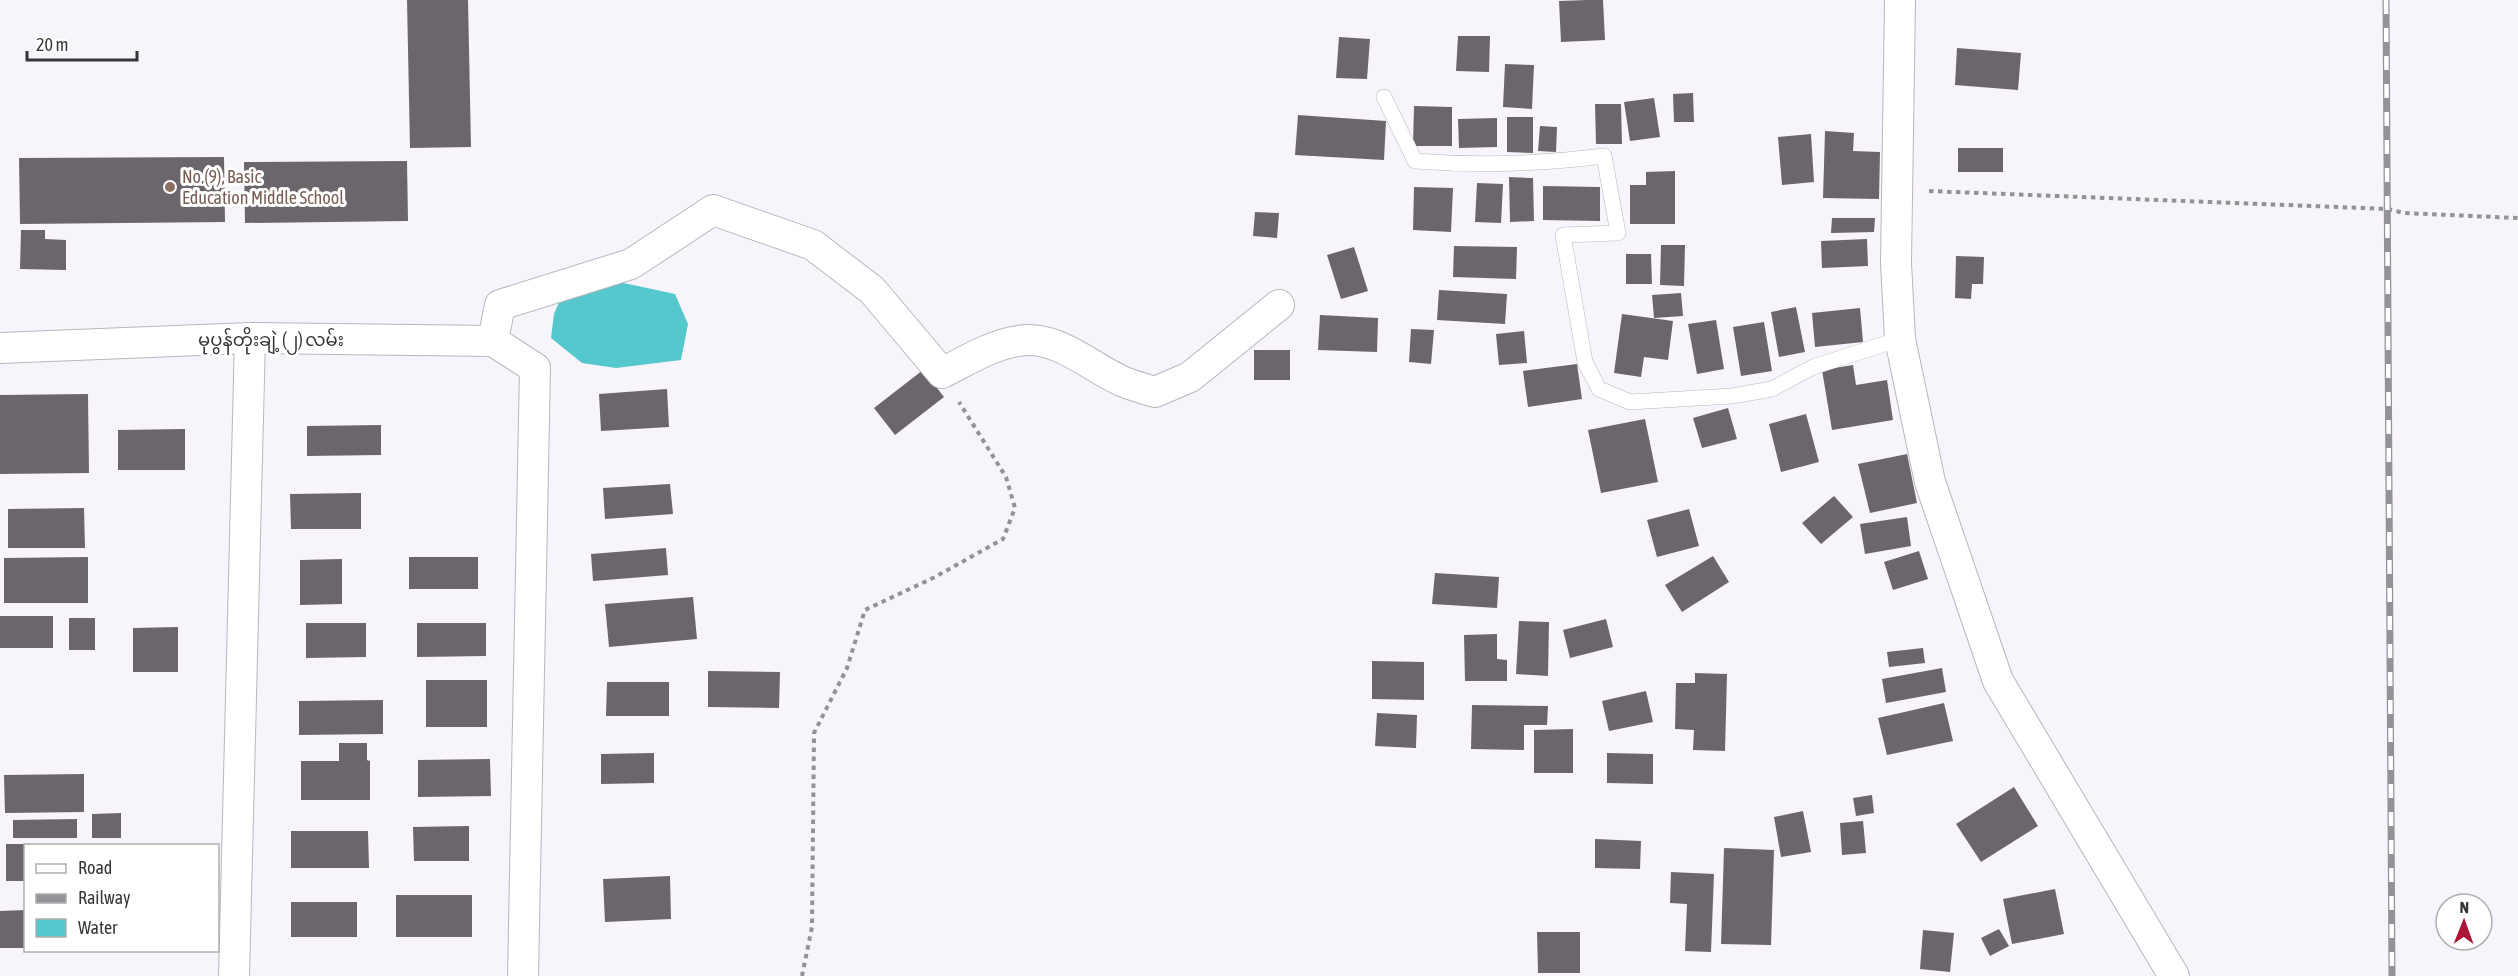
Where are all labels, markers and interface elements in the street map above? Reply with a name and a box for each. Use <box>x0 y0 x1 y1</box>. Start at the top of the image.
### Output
scale bar <box>27 24 136 62</box>
text: 20 m <box>36 34 68 55</box>
place label: No.(9), Basic Education Middle School <box>182 166 344 208</box>
marker: No.(9), Basic Education Middle School <box>163 180 177 194</box>
street label: မုပွန်တိုးချဲ့ (၂) လမ်း <box>198 326 344 355</box>
legend <box>24 844 219 952</box>
text: Road <box>78 857 112 878</box>
text: Railway <box>78 887 130 908</box>
north arrow <box>2434 892 2494 952</box>
text: N <box>2459 898 2469 916</box>
text: Water <box>78 917 118 938</box>

